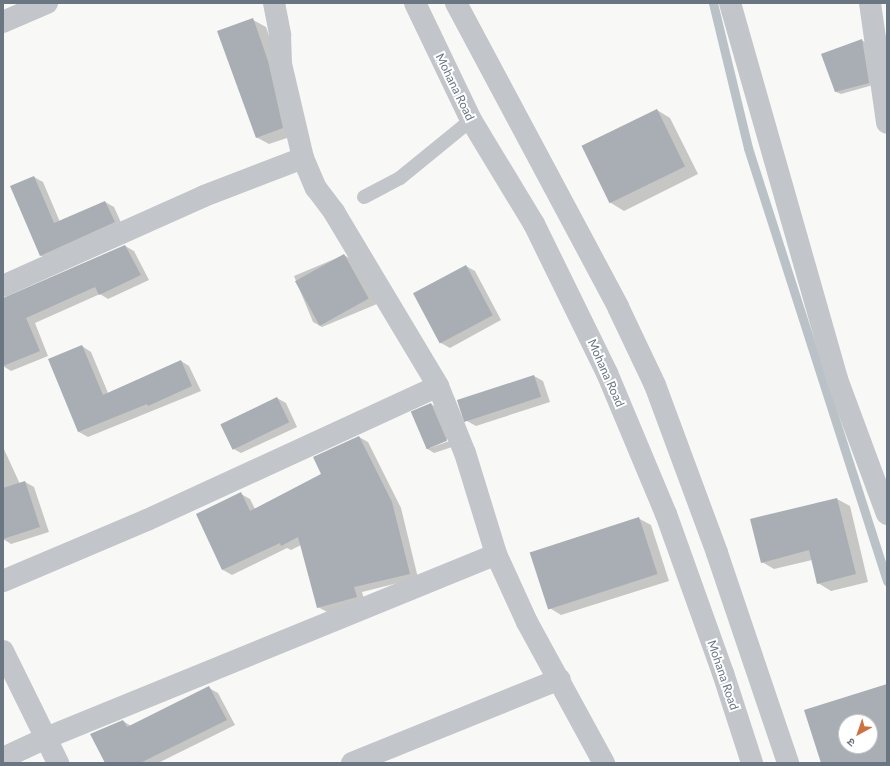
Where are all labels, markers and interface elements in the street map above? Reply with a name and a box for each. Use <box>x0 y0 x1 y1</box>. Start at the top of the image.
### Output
street label: Mohana Road <box>433 51 477 123</box>
street label: Mohana Road <box>585 337 627 409</box>
street label: Mohana Road <box>704 638 742 712</box>
north arrow <box>838 714 878 754</box>
text: उ <box>844 736 857 750</box>

